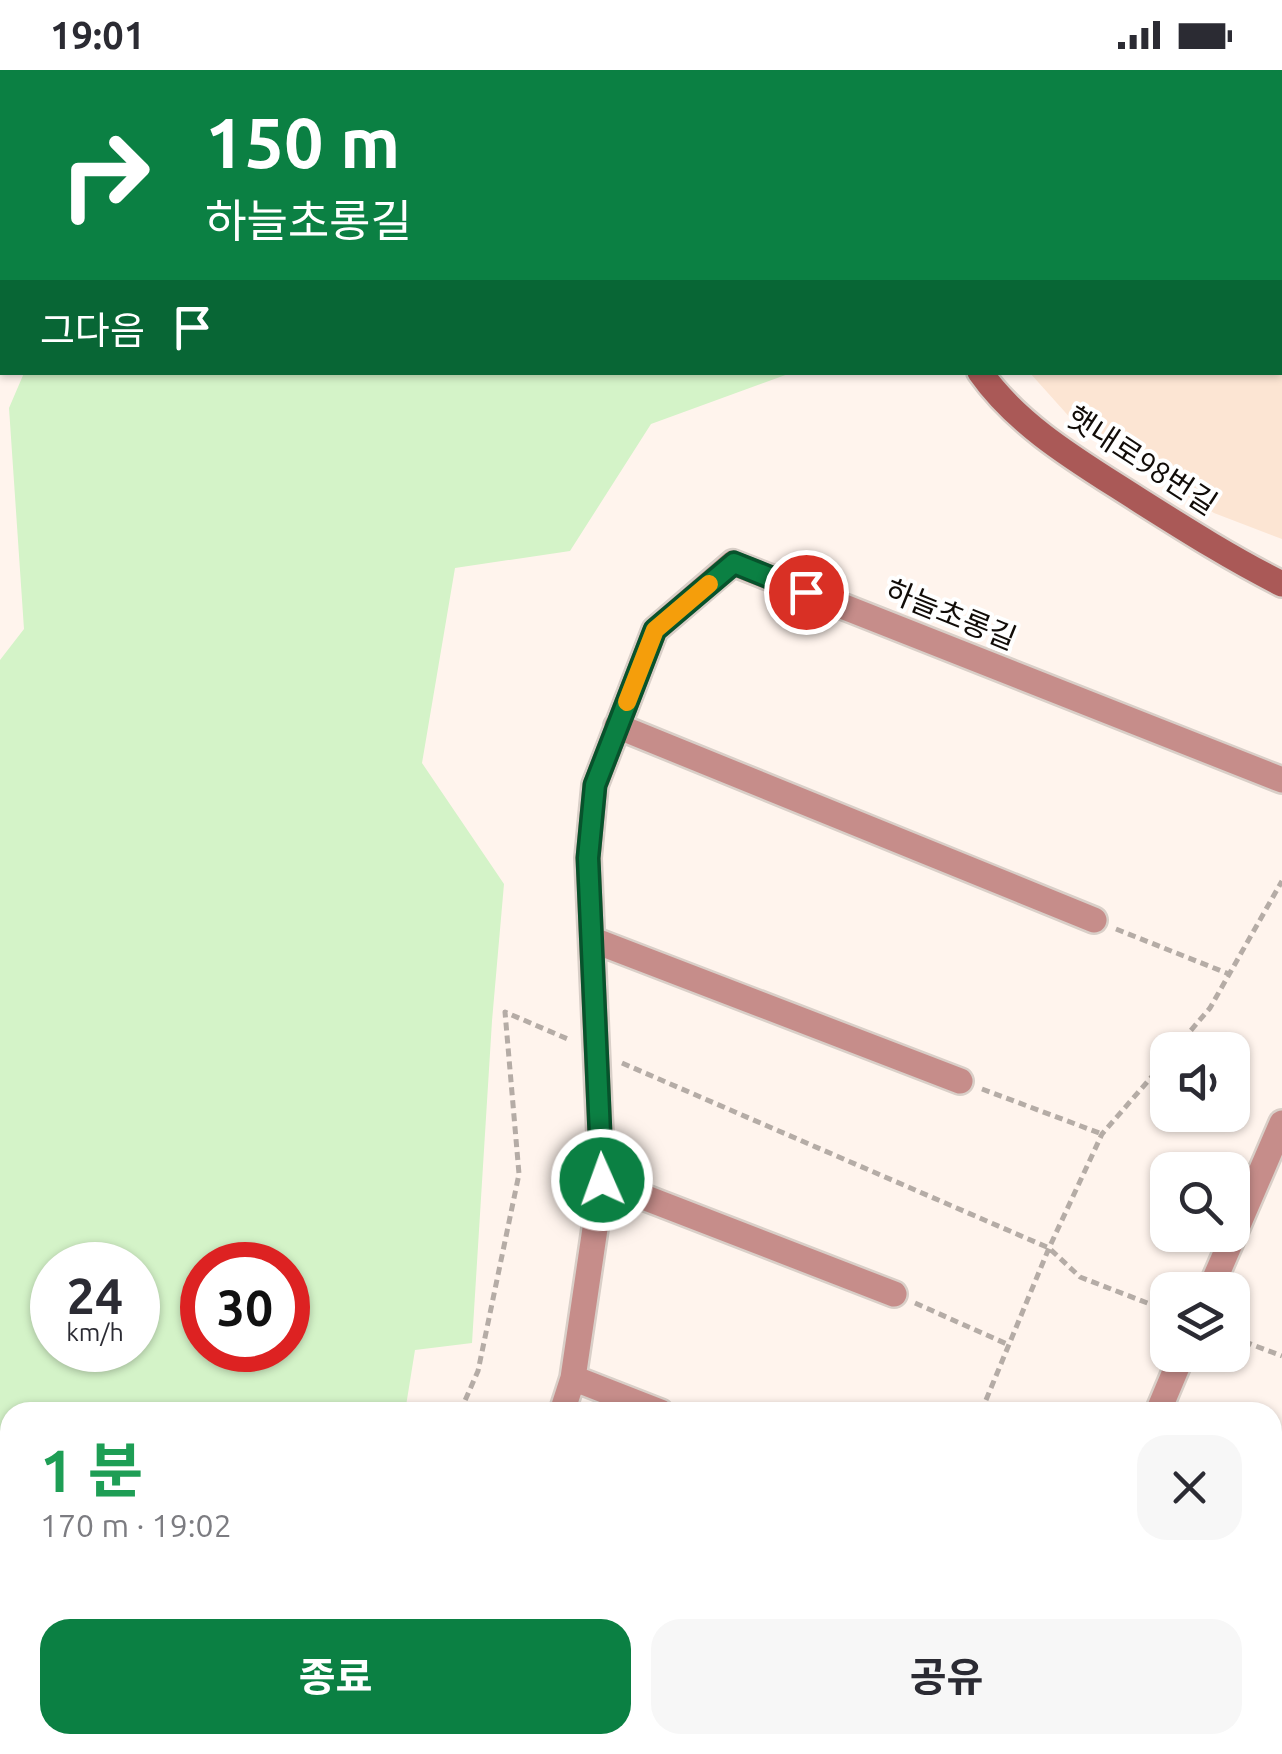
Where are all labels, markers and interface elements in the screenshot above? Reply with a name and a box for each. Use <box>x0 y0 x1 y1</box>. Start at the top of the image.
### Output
text: 19:01 <box>50 14 145 56</box>
text: 150 m <box>205 103 400 181</box>
icon: right <box>40 110 170 240</box>
text: 하늘초롱길 <box>205 195 412 246</box>
icon: arrive <box>165 300 220 355</box>
text: 그다음 <box>40 309 145 351</box>
street label: 햇내로98번길 <box>1061 399 1223 521</box>
pin <box>764 550 849 635</box>
icon: arrive <box>779 565 834 620</box>
street label: 하늘초롱길 <box>881 572 1021 656</box>
map controls <box>1150 1032 1250 1372</box>
button: sound <box>1150 1032 1250 1132</box>
position arrow <box>550 1128 654 1232</box>
button: search <box>1150 1152 1250 1252</box>
speed limit sign: 30 <box>180 1242 310 1372</box>
text: 24 <box>67 1267 123 1323</box>
button: layers <box>1150 1272 1250 1372</box>
text: km/h <box>66 1318 124 1346</box>
button: close <box>1137 1435 1242 1540</box>
text: 1 분 <box>40 1436 143 1503</box>
text: 170 m · 19:02 <box>40 1507 232 1543</box>
button: 종료 <box>40 1619 631 1734</box>
button: 공유 <box>651 1619 1242 1734</box>

